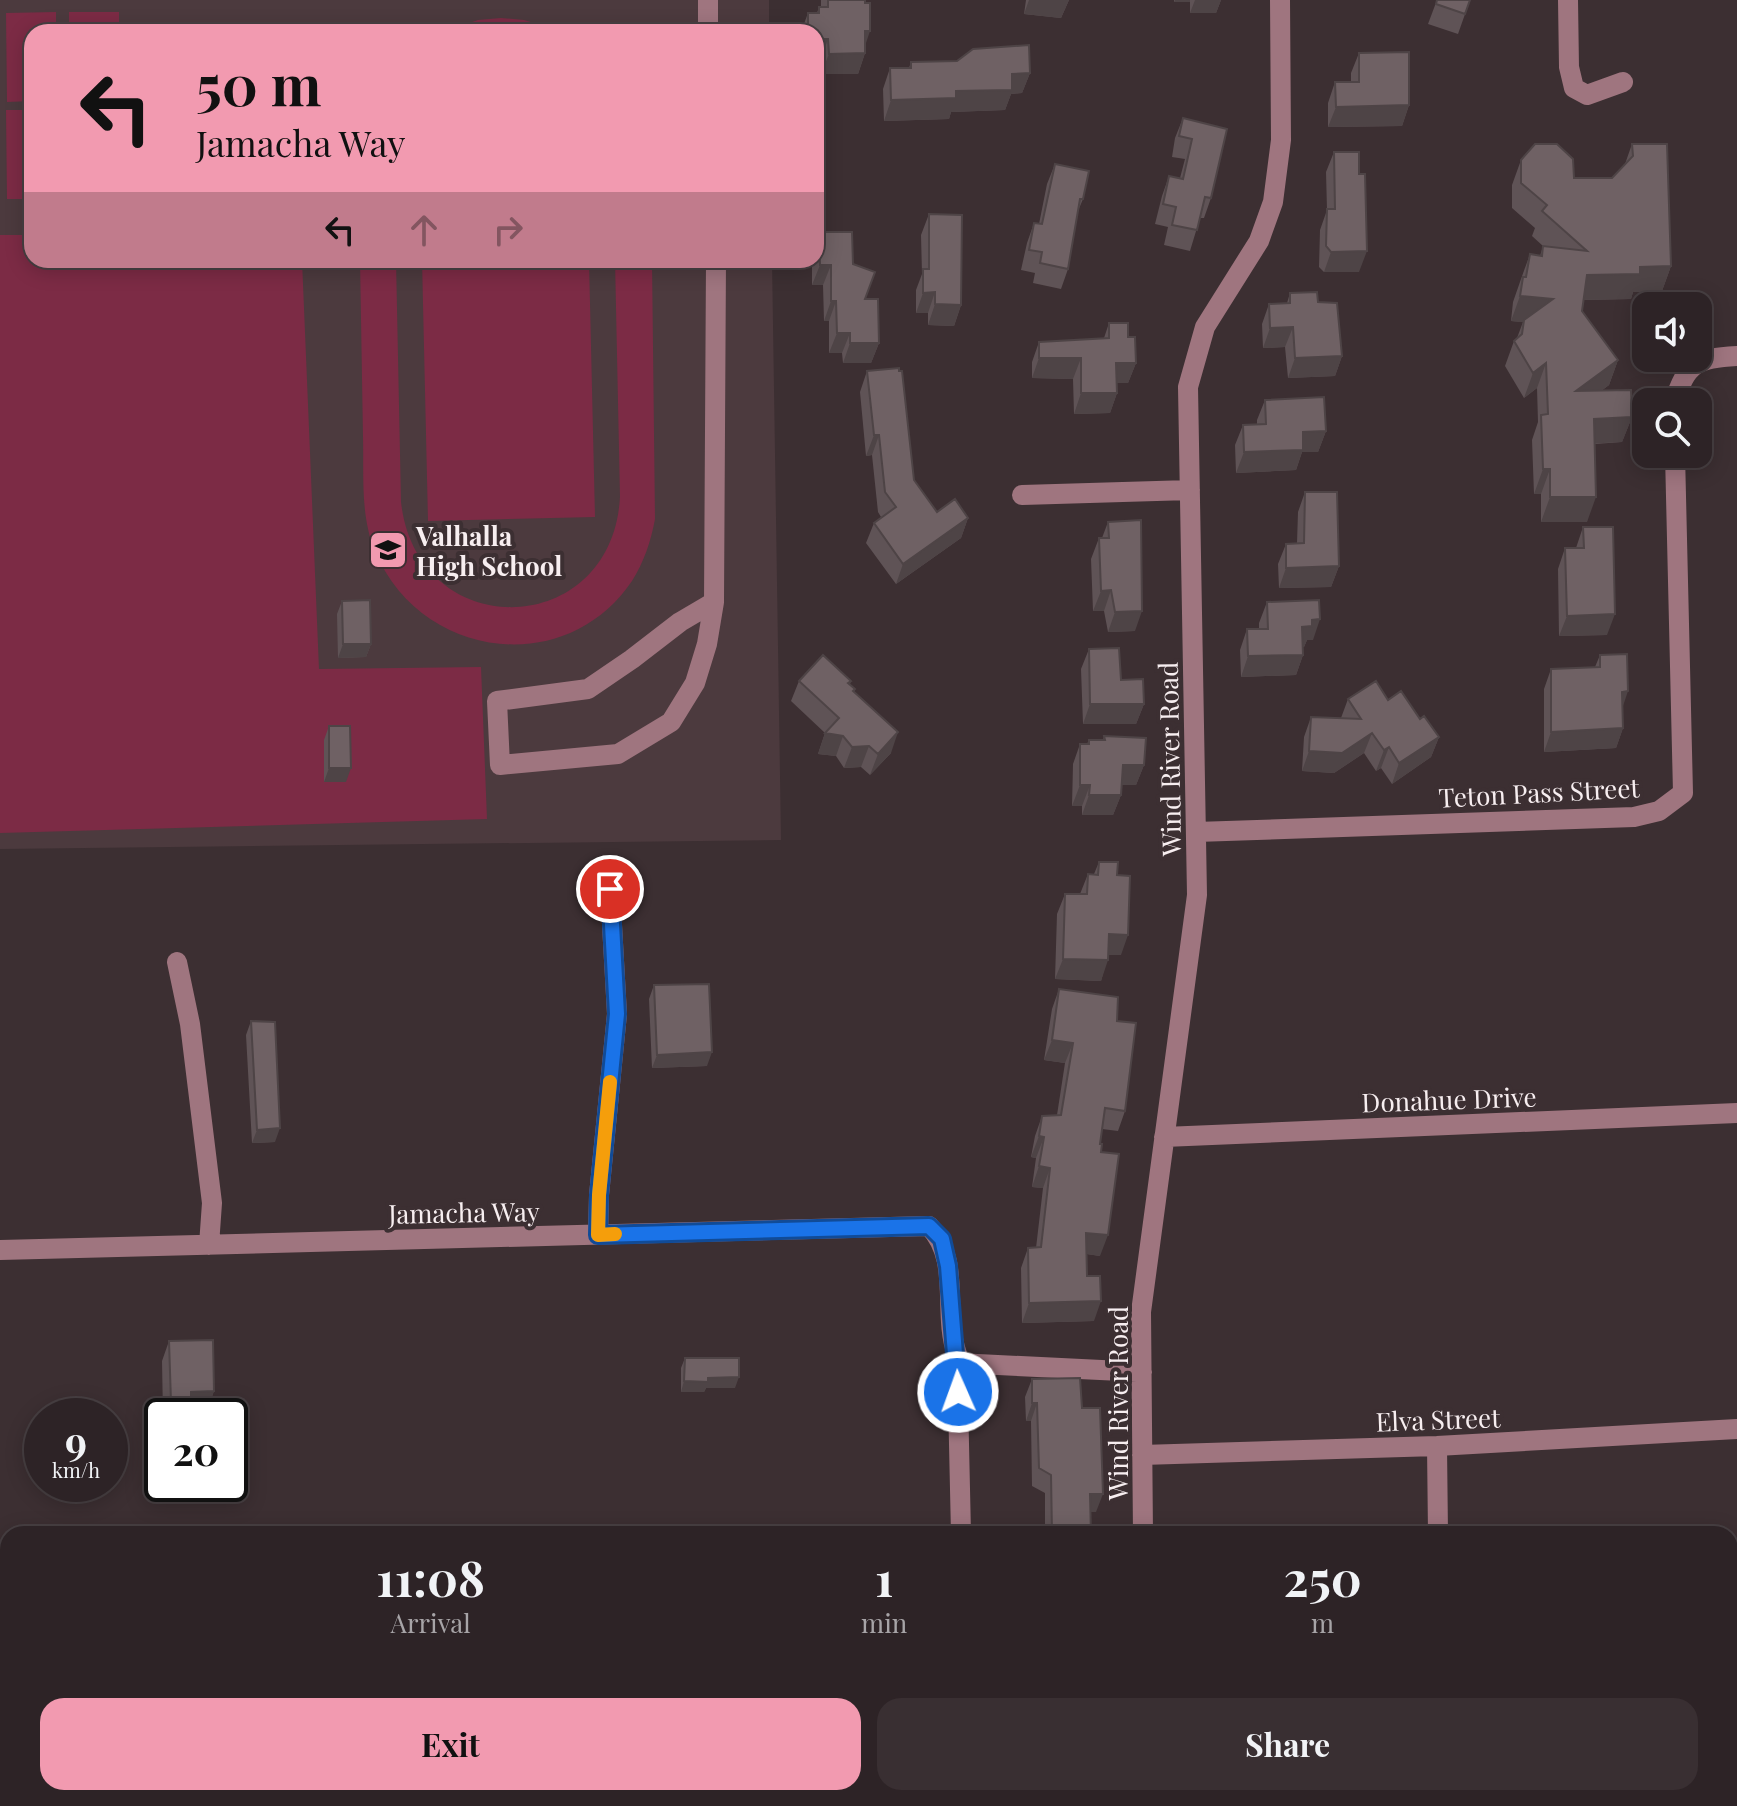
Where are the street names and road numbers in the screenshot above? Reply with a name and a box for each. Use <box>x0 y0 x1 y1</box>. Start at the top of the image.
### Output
street label: Wind River Road <box>1150 662 1188 857</box>
street label: Teton Pass Street <box>1438 769 1641 815</box>
street label: Donahue Drive <box>1361 1078 1537 1120</box>
street label: Jamacha Way <box>387 1193 540 1231</box>
street label: Wind River Road <box>1100 1306 1135 1501</box>
street label: Elva Street <box>1375 1399 1502 1439</box>

